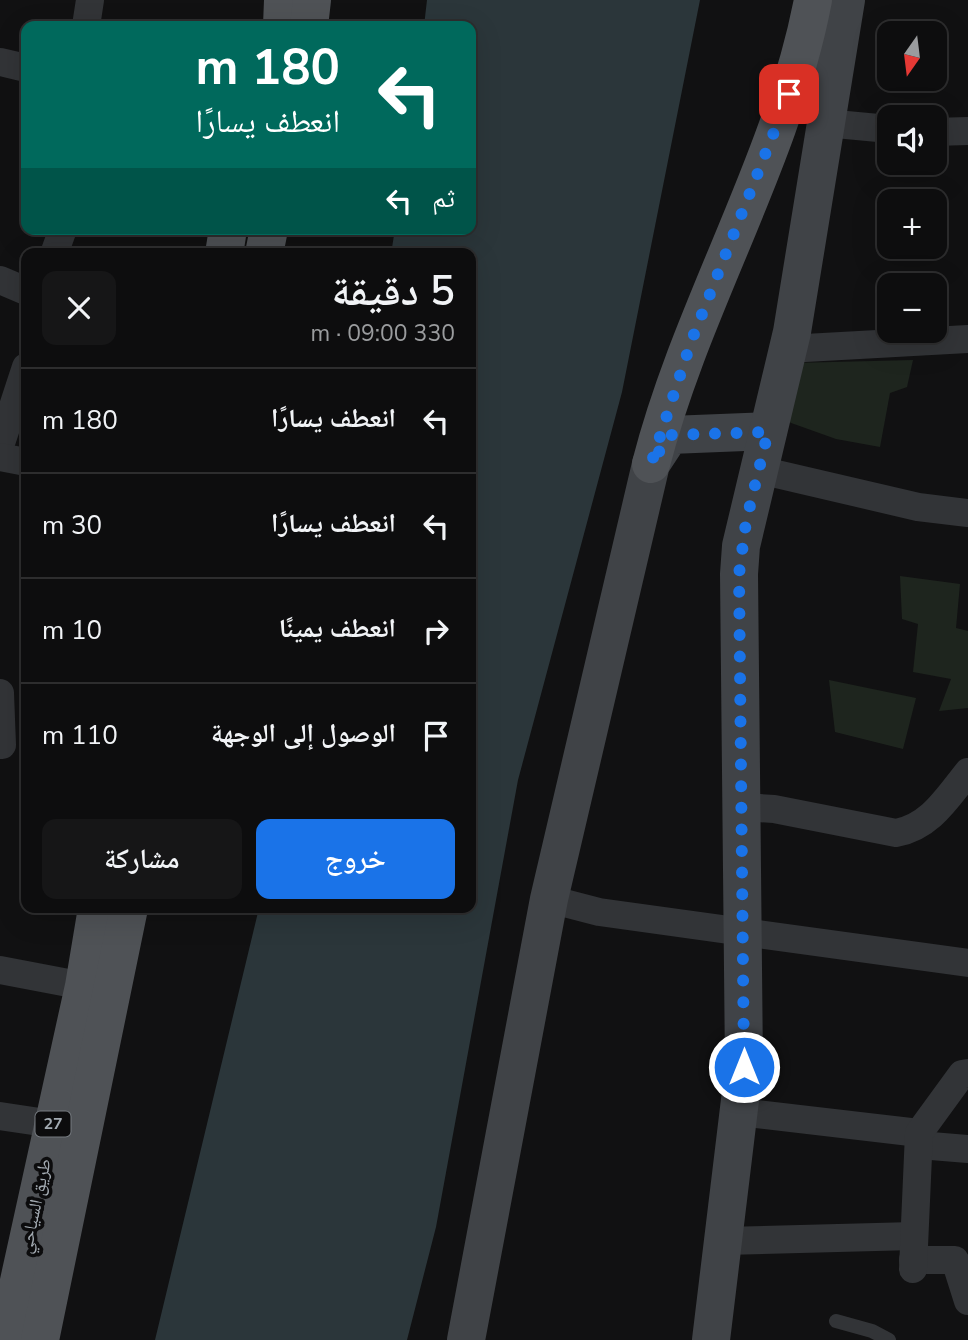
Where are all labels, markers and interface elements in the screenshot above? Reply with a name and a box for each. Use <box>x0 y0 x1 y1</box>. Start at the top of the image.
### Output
north arrow <box>877 21 947 91</box>
map controls <box>877 21 947 343</box>
text: 180 m <box>196 34 340 101</box>
icon: left <box>364 49 455 140</box>
pin <box>759 64 819 124</box>
icon: arrive <box>770 75 808 113</box>
text: انعطف يسارًا <box>196 100 340 143</box>
button: sound <box>877 105 947 175</box>
text: ثم <box>432 181 455 216</box>
icon: left <box>380 182 418 220</box>
button: + <box>877 189 947 259</box>
text: 5 دقيقة <box>331 263 455 320</box>
button: close <box>42 271 116 345</box>
button: − <box>877 273 947 343</box>
text: 330 m · 09:00 <box>310 318 455 349</box>
text: انعطف يسارًا <box>271 401 396 436</box>
icon: left <box>417 402 455 440</box>
text: 180 m <box>42 403 118 438</box>
text: انعطف يسارًا <box>271 506 396 541</box>
icon: left <box>417 507 455 545</box>
text: 30 m <box>42 508 102 543</box>
text: انعطف يمينًا <box>279 611 396 646</box>
icon: right <box>417 612 455 650</box>
text: 10 m <box>42 613 102 648</box>
text: الوصول إلى الوجهة <box>211 716 396 751</box>
icon: arrive <box>417 717 455 755</box>
text: 110 m <box>42 718 118 753</box>
button: مشاركة <box>42 819 242 899</box>
button: خروج <box>256 819 455 899</box>
position arrow <box>707 1030 781 1104</box>
road number: 27 <box>36 1112 70 1136</box>
street label: طريق السياحي <box>13 1156 59 1256</box>

